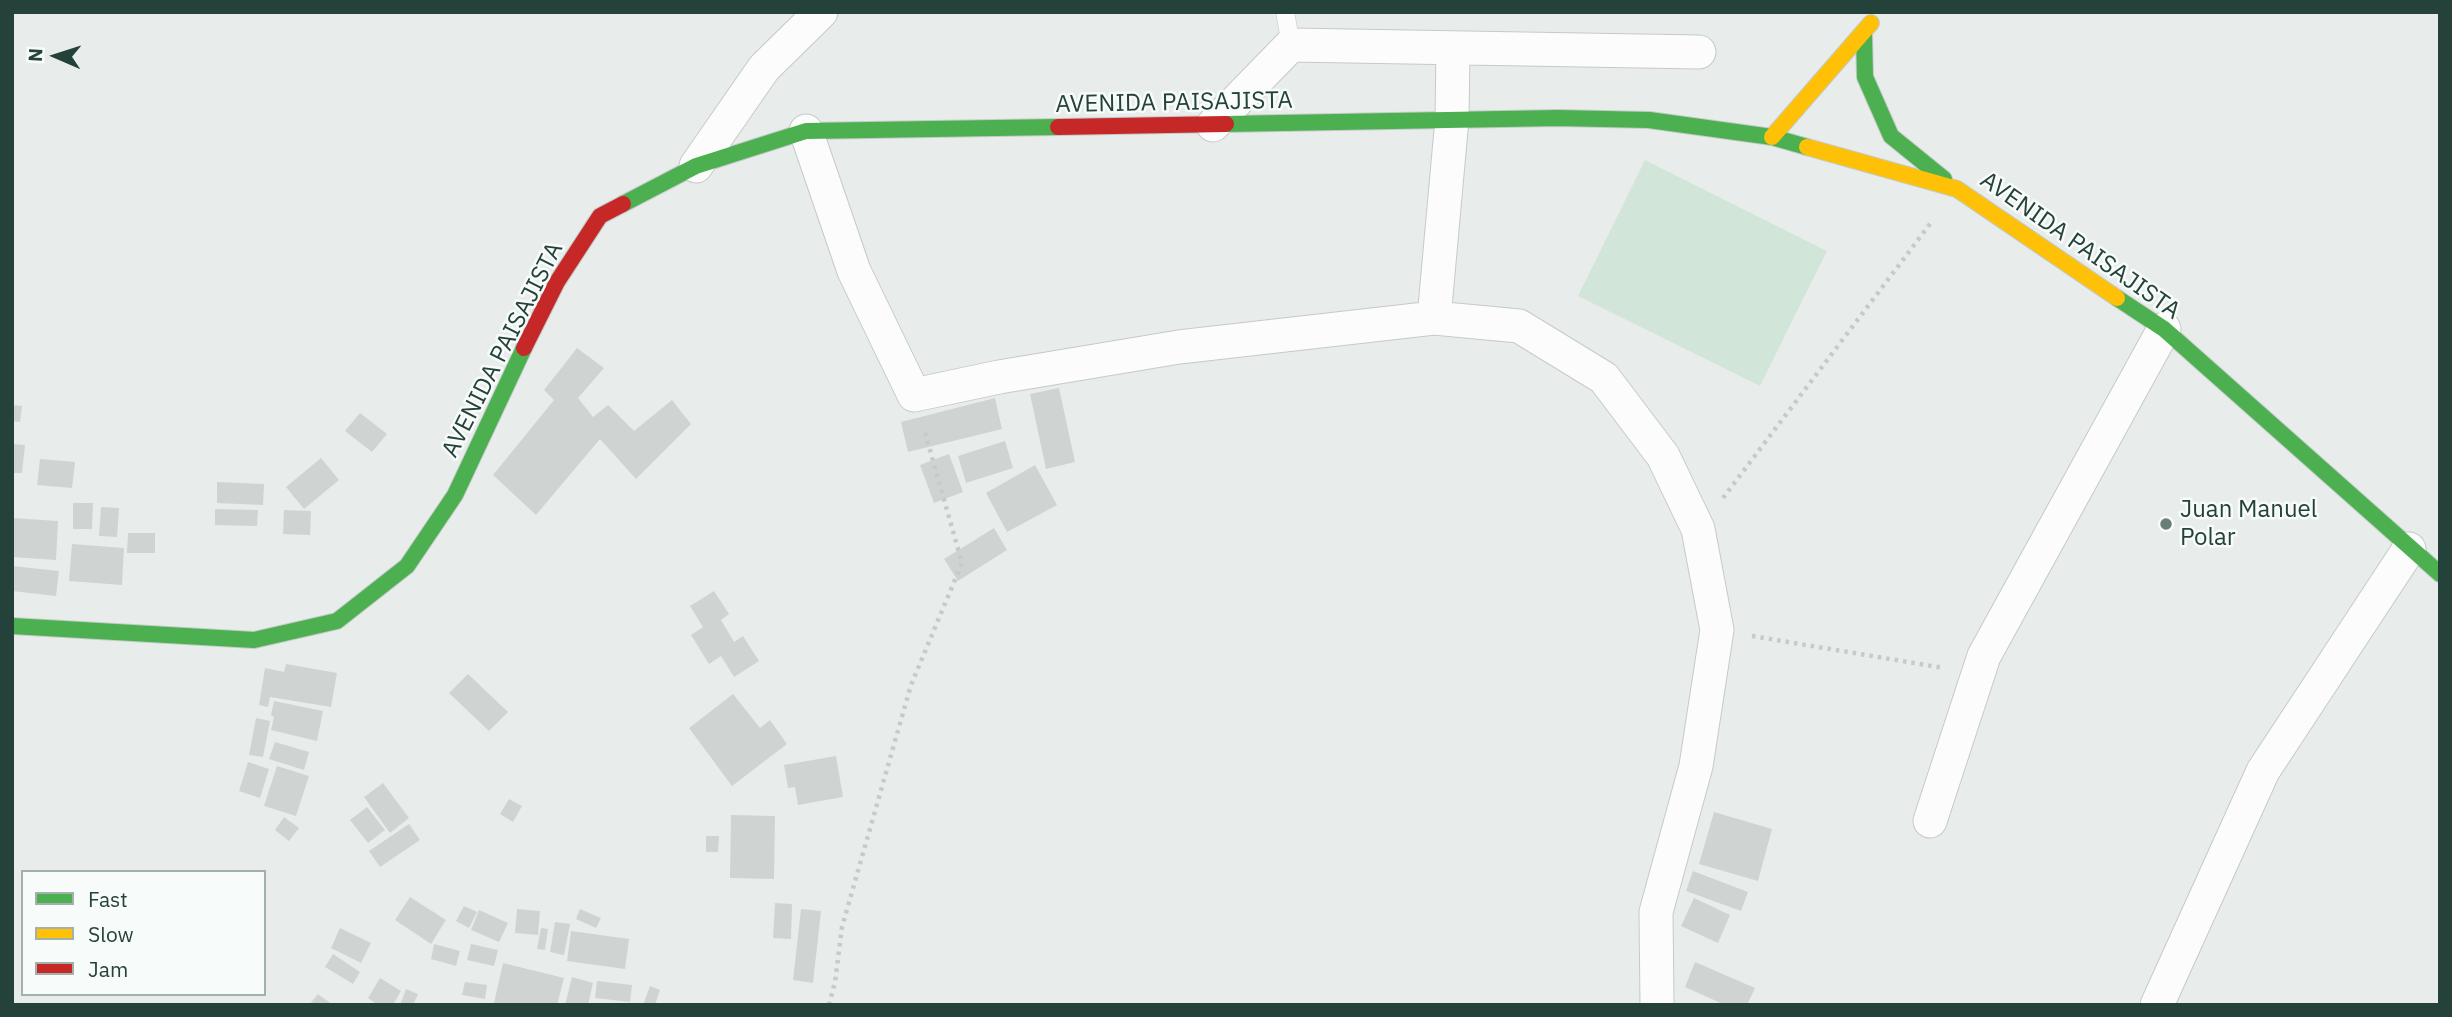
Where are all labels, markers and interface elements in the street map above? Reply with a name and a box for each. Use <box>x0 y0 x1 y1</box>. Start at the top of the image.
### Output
north arrow <box>21 21 91 91</box>
text: N <box>23 47 47 62</box>
street label: AVENIDA PAISAJISTA <box>1055 87 1293 119</box>
street label: AVENIDA PAISAJISTA <box>1975 166 2185 326</box>
street label: AVENIDA PAISAJISTA <box>436 238 570 462</box>
place label: Juan Manuel Polar <box>2180 496 2317 552</box>
marker: Juan Manuel Polar <box>2158 516 2174 532</box>
legend <box>21 870 266 996</box>
text: Fast <box>88 885 128 913</box>
text: Slow <box>88 920 134 948</box>
text: Jam <box>88 955 128 983</box>

